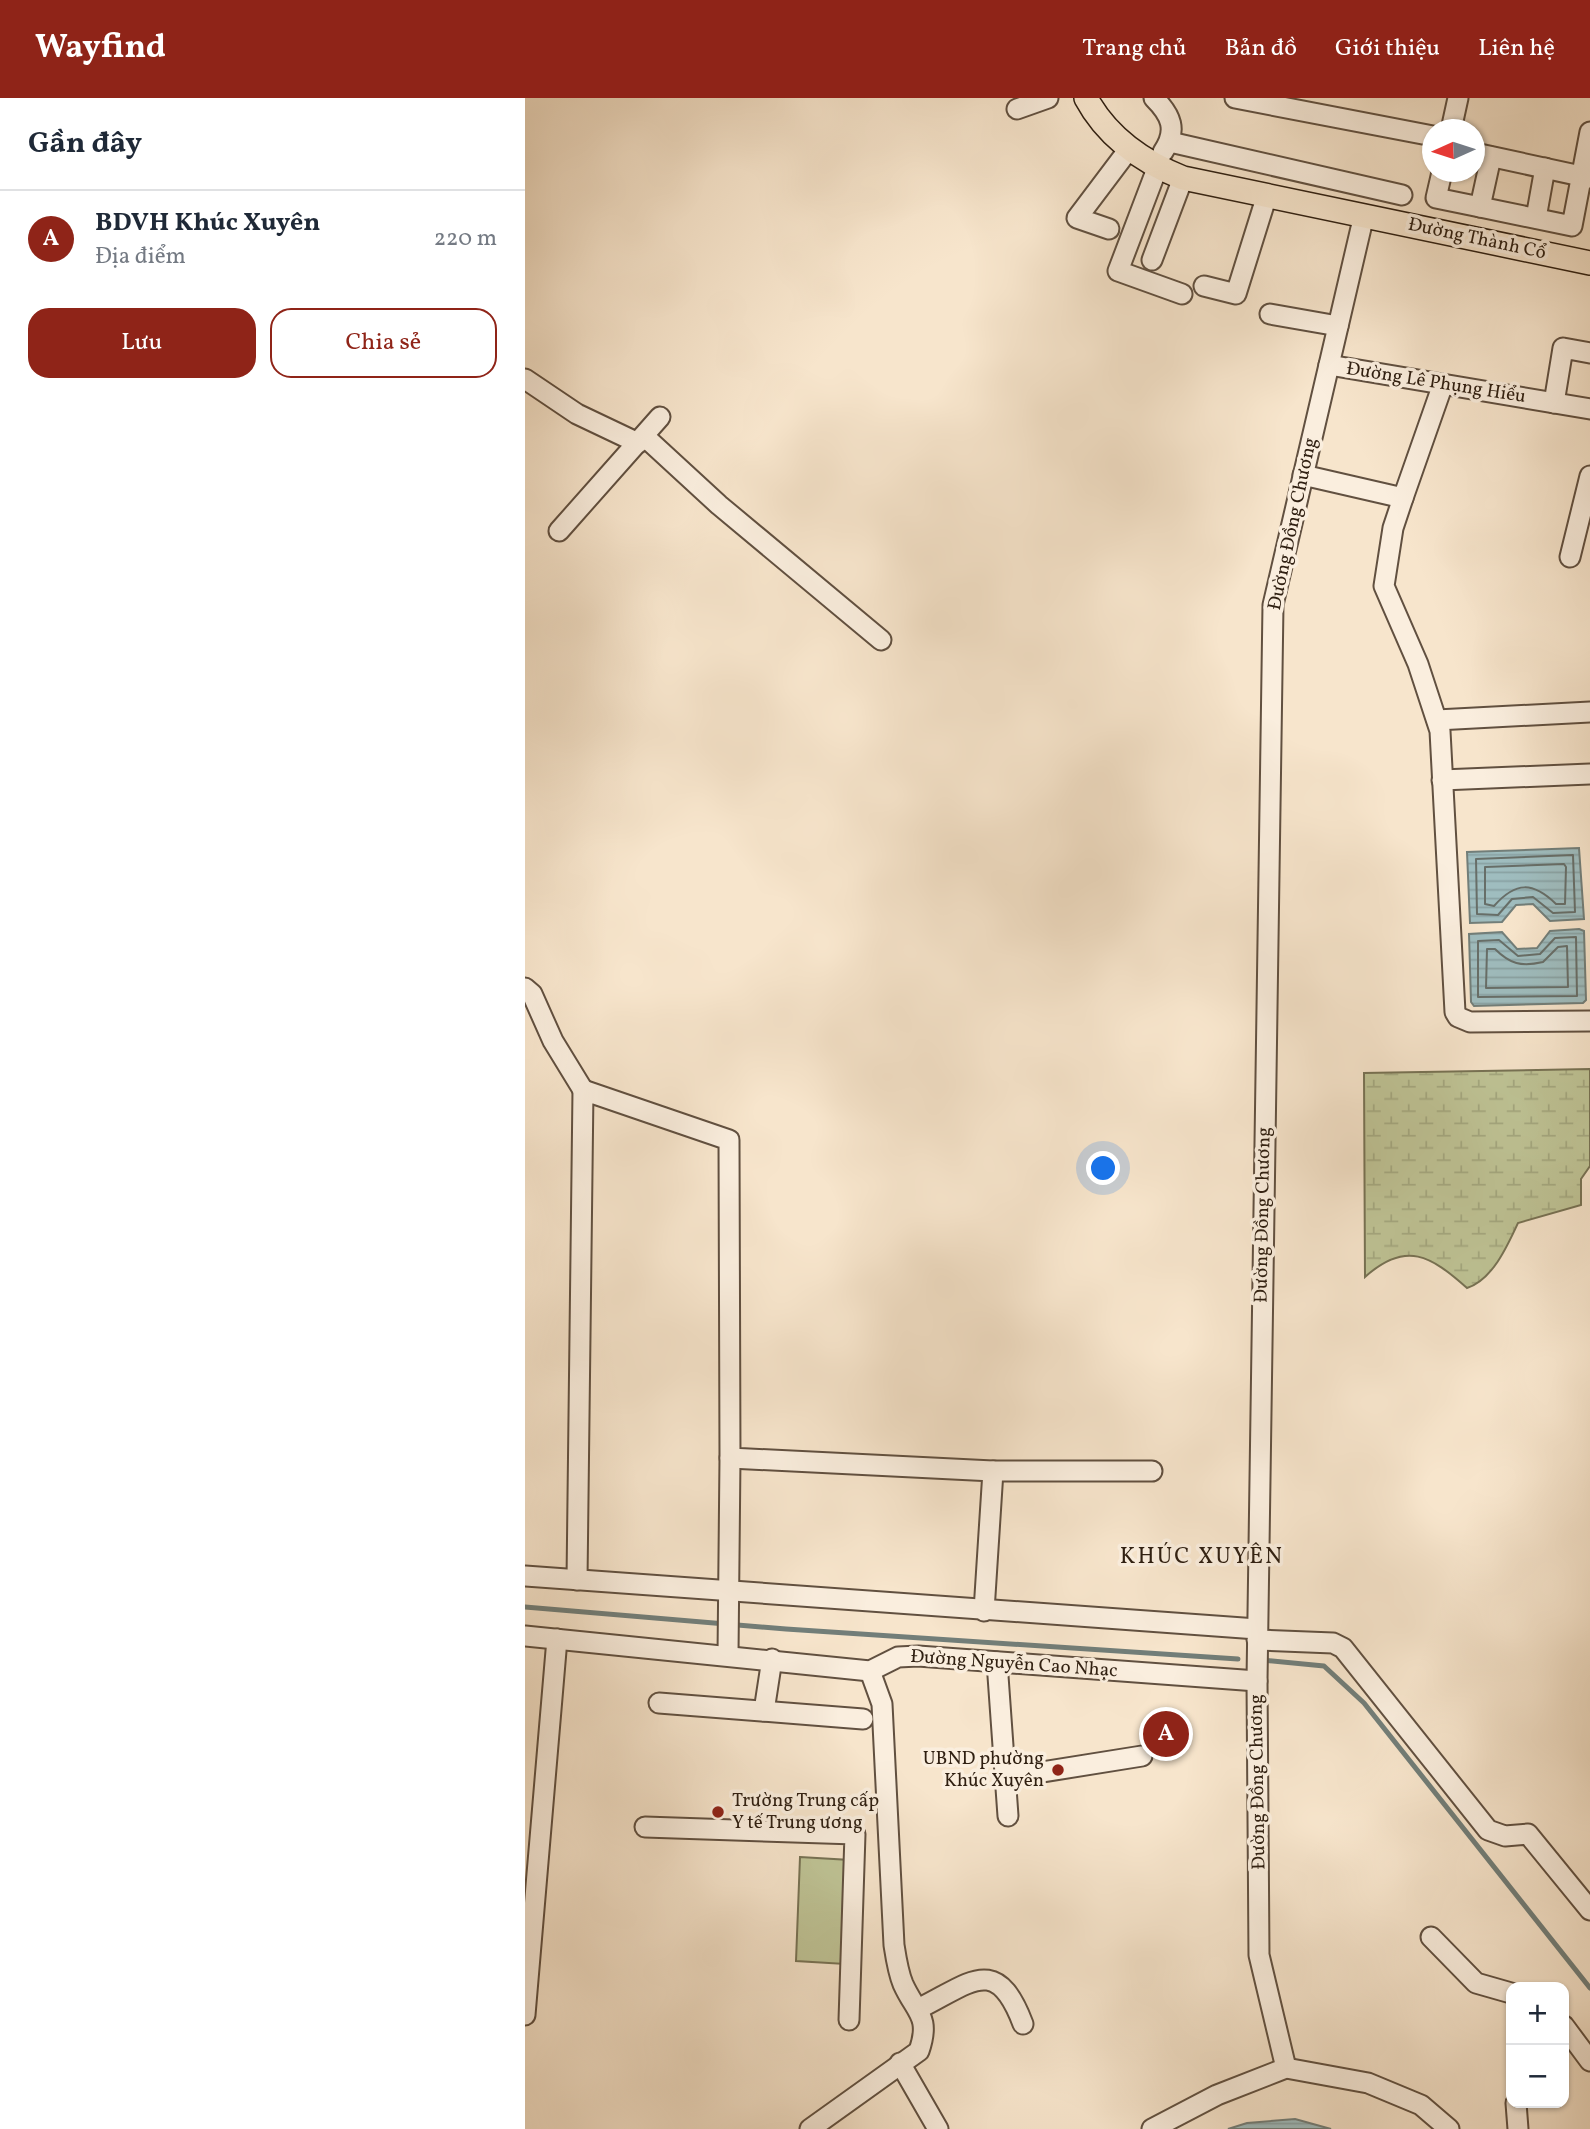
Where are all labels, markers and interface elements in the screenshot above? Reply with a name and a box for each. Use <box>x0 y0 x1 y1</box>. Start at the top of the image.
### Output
text: Wayfind <box>35 26 166 72</box>
text: Trang chủ <box>1082 32 1187 66</box>
text: Bản đồ <box>1225 32 1297 66</box>
text: Giới thiệu <box>1335 32 1440 66</box>
text: Liên hệ <box>1478 32 1555 66</box>
north arrow <box>1422 119 1485 182</box>
text: Gần đây <box>28 123 142 165</box>
text: BDVH Khúc Xuyên <box>95 205 320 241</box>
street label: Đường Thành Cổ <box>1406 212 1548 266</box>
text: A <box>43 223 59 255</box>
text: 220 m <box>434 223 497 255</box>
text: Địa điểm <box>95 241 186 273</box>
button: Lưu <box>28 308 256 378</box>
button: Chia sẻ <box>270 308 497 378</box>
street label: Đường Lê Phụng Hiểu <box>1344 356 1528 410</box>
street label: Đường Đồng Chương <box>1262 435 1324 613</box>
street label: Đường Đồng Chương <box>1248 1127 1278 1303</box>
your location <box>1086 1151 1120 1185</box>
district label: KHÚC XUYÊN <box>1120 1541 1284 1573</box>
street label: Đường Nguyễn Cao Nhạc <box>909 1644 1119 1684</box>
street label: Đường Đồng Chương <box>1243 1694 1273 1870</box>
pin: A <box>1143 1708 1189 1760</box>
place label: UBND phường Khúc Xuyên <box>923 1746 1044 1794</box>
marker: UBND phường Khúc Xuyên <box>1050 1762 1066 1778</box>
place label: Trường Trung cấp Y tế Trung ương <box>732 1788 879 1836</box>
marker: Trường Trung cấp Y tế Trung ương <box>710 1804 726 1820</box>
map controls <box>1506 1982 1569 2108</box>
button: + <box>1506 1982 1569 2045</box>
button: − <box>1506 2045 1569 2108</box>

